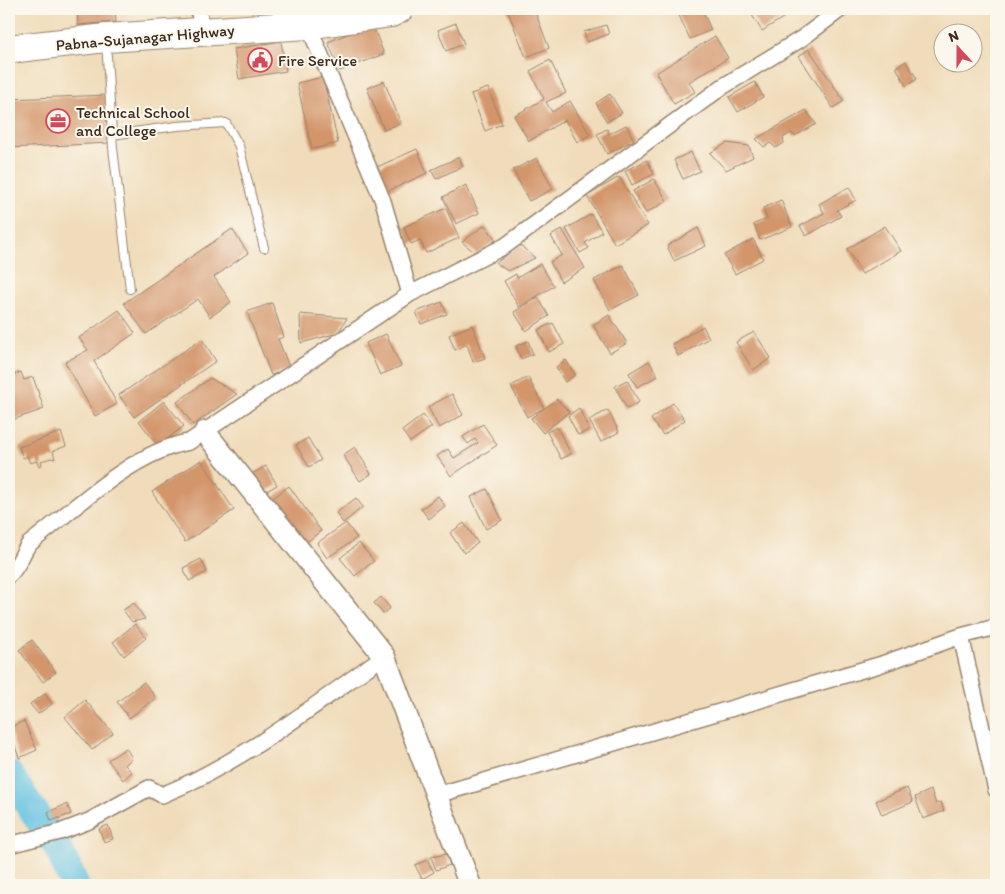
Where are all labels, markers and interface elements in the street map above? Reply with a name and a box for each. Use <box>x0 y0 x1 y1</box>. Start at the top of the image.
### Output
street label: Pabna-Sujanagar Highway <box>55 20 236 55</box>
north arrow <box>932 22 982 72</box>
text: N <box>946 27 961 46</box>
public building icon: Fire Service <box>247 47 273 73</box>
place label: Fire Service <box>278 51 357 70</box>
place label: Technical School and College <box>76 103 190 140</box>
office icon: Technical School and College <box>45 108 71 134</box>

